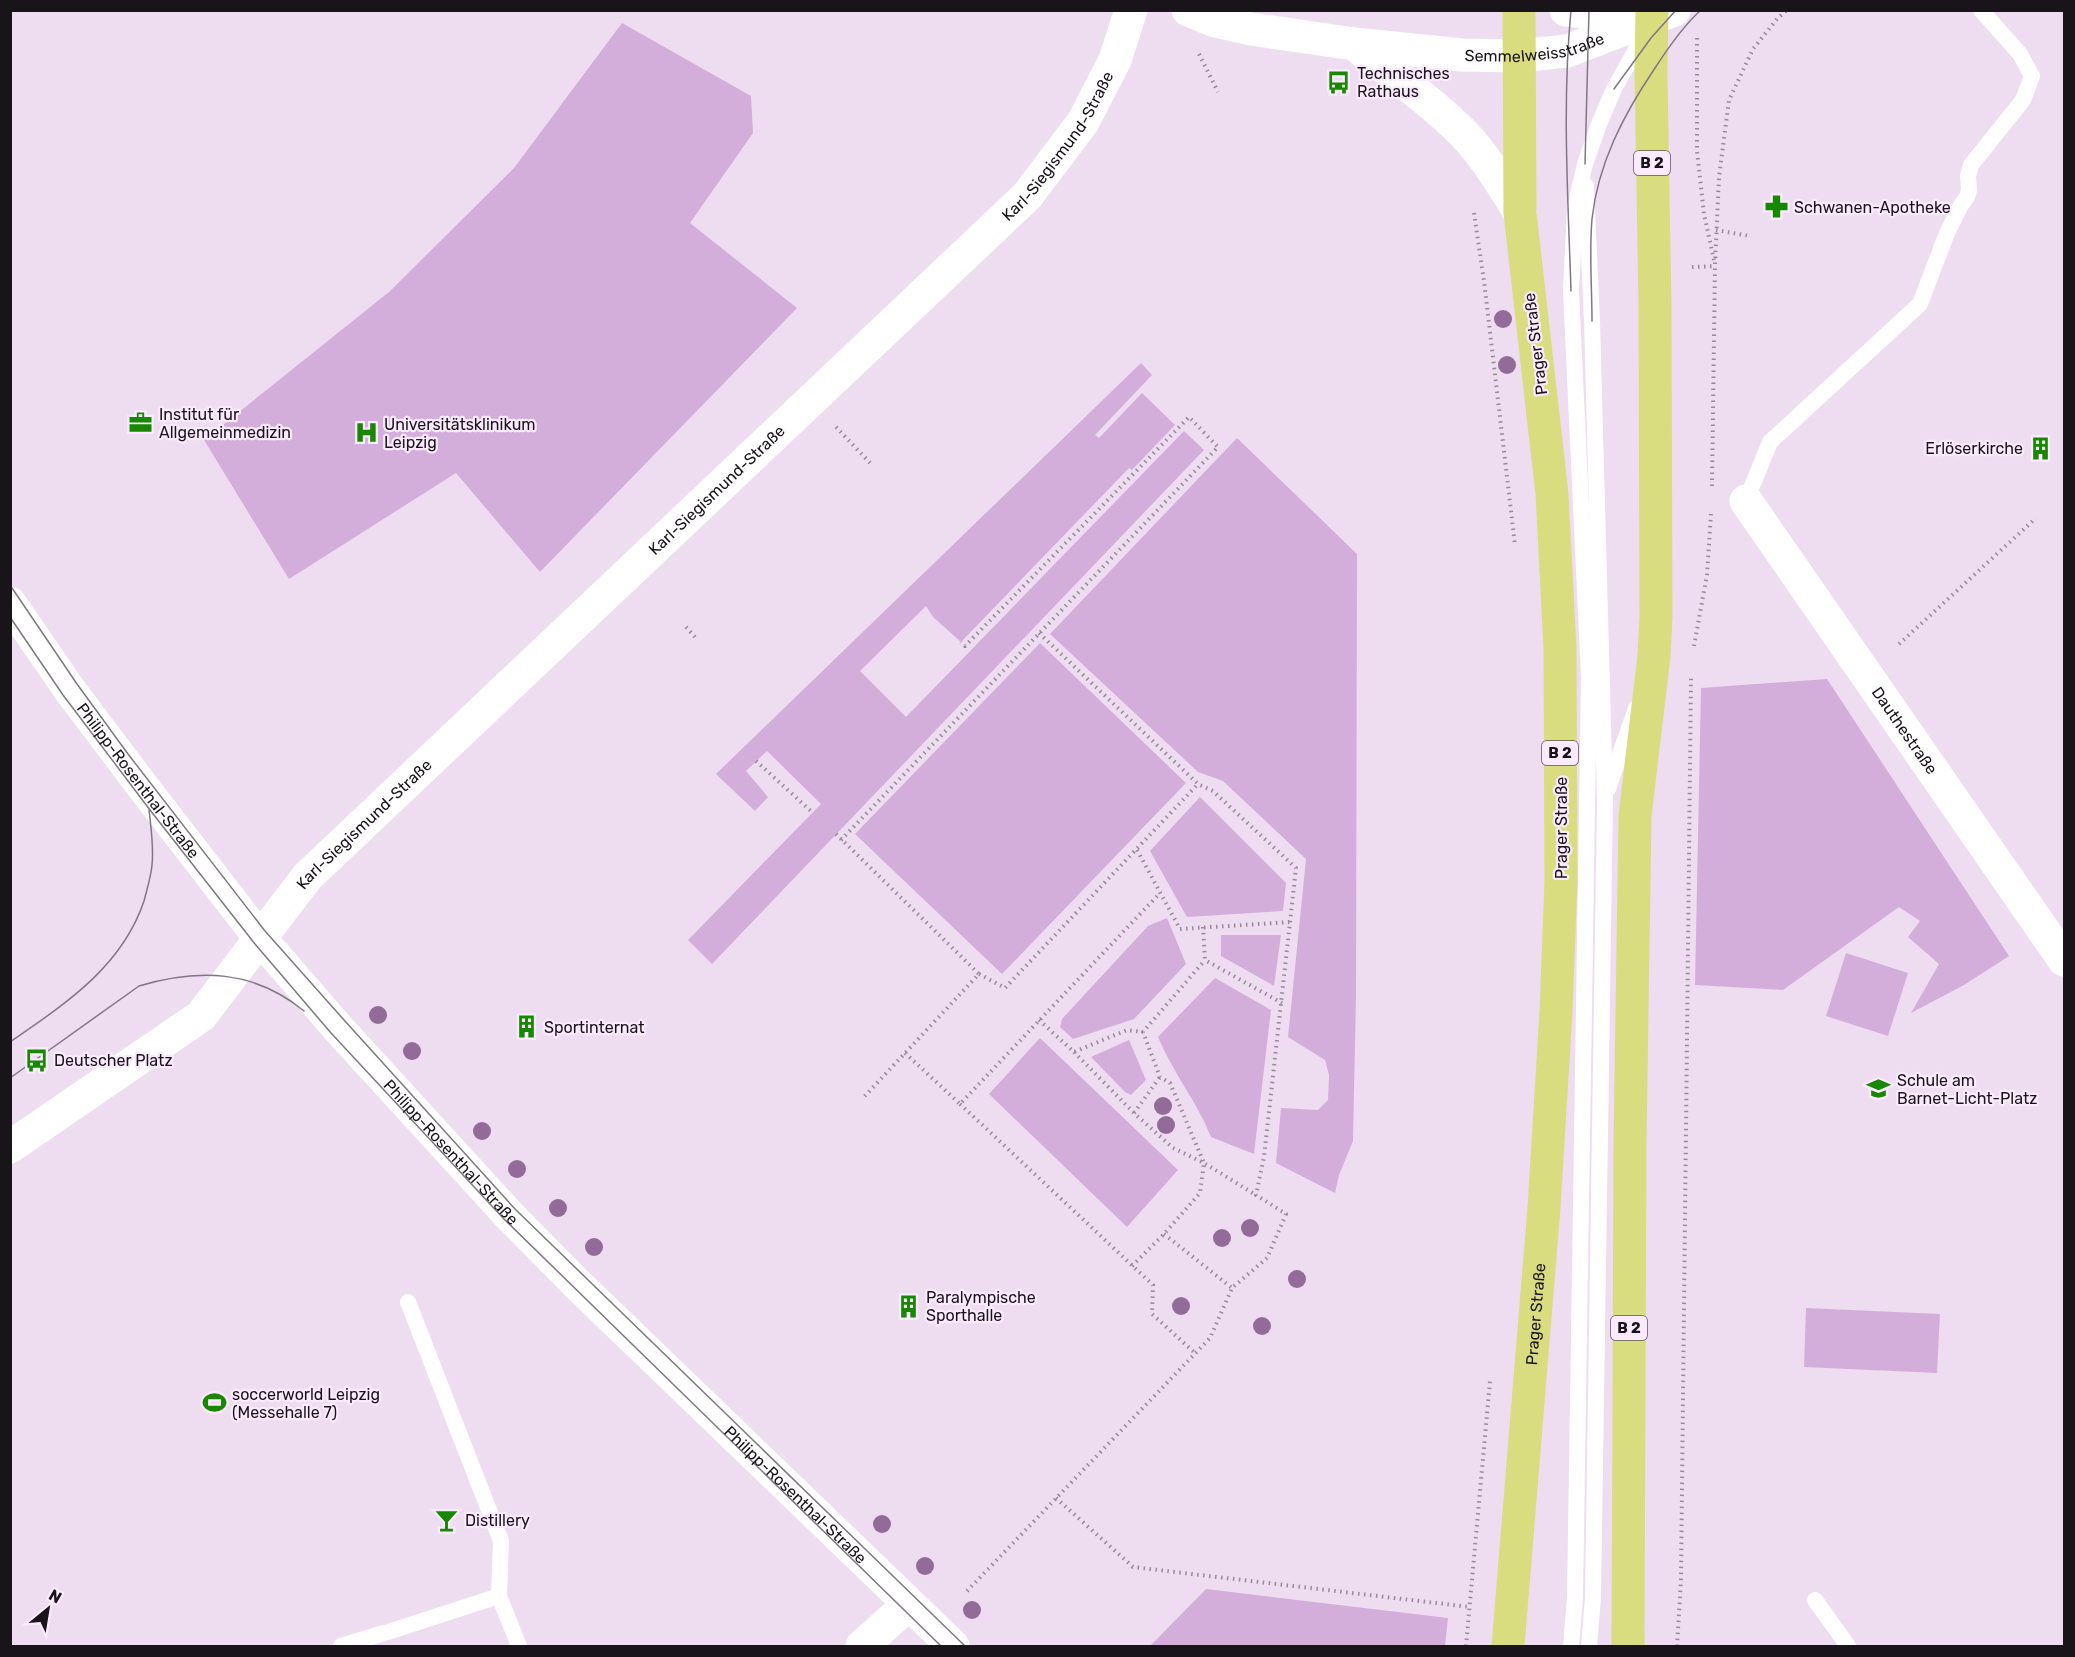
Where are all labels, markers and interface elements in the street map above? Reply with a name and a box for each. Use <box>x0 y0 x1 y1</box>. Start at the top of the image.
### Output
street label: Semmelweisstraße <box>1464 29 1607 66</box>
place label: Technisches Rathaus <box>1357 64 1450 101</box>
street label: Karl-Siegismund-Straße <box>998 68 1118 225</box>
bus stop icon: Technisches Rathaus <box>1326 69 1352 95</box>
road number: B 2 <box>1634 151 1670 175</box>
pharmacy icon: Schwanen-Apotheke <box>1763 194 1789 220</box>
place label: Schwanen-Apotheke <box>1794 198 1951 217</box>
street label: Prager Straße <box>1520 292 1551 396</box>
place label: Institut für Allgemeinmedizin <box>159 405 291 442</box>
office icon: Institut für Allgemeinmedizin <box>128 410 154 436</box>
place label: Universitätsklinikum Leipzig <box>384 415 536 452</box>
hospital icon: Universitätsklinikum Leipzig <box>353 420 379 446</box>
street label: Karl-Siegismund-Straße <box>645 421 789 559</box>
building icon: Erlöserkirche <box>2028 435 2054 461</box>
place label: Erlöserkirche <box>1925 439 2023 458</box>
street label: Dauthestraße <box>1868 683 1941 778</box>
street label: Philipp-Rosenthal-Straße <box>73 699 203 862</box>
road number: B 2 <box>1542 741 1578 765</box>
street label: Karl-Siegismund-Straße <box>292 755 436 893</box>
street label: Prager Straße <box>1552 777 1571 879</box>
building icon: Sportinternat <box>513 1014 539 1040</box>
place label: Sportinternat <box>544 1018 644 1037</box>
bus stop icon: Deutscher Platz <box>23 1047 49 1073</box>
place label: Deutscher Platz <box>54 1051 173 1070</box>
place label: Schule am Barnet-Licht-Platz <box>1897 1071 2037 1108</box>
street label: Philipp-Rosenthal-Straße <box>380 1076 522 1229</box>
school or university icon: Schule am Barnet-Licht-Platz <box>1866 1076 1892 1102</box>
street label: Prager Straße <box>1522 1262 1549 1366</box>
place label: Paralympische Sporthalle <box>926 1288 1036 1325</box>
building icon: Paralympische Sporthalle <box>895 1293 921 1319</box>
road number: B 2 <box>1611 1316 1647 1340</box>
place label: soccerworld Leipzig (Messehalle 7) <box>232 1385 380 1422</box>
sports icon: soccerworld Leipzig (Messehalle 7) <box>201 1390 227 1416</box>
street label: Philipp-Rosenthal-Straße <box>720 1422 870 1568</box>
bar icon: Distillery <box>434 1507 460 1533</box>
place label: Distillery <box>465 1511 530 1530</box>
north arrow <box>18 1579 78 1639</box>
text: N <box>46 1585 65 1608</box>

